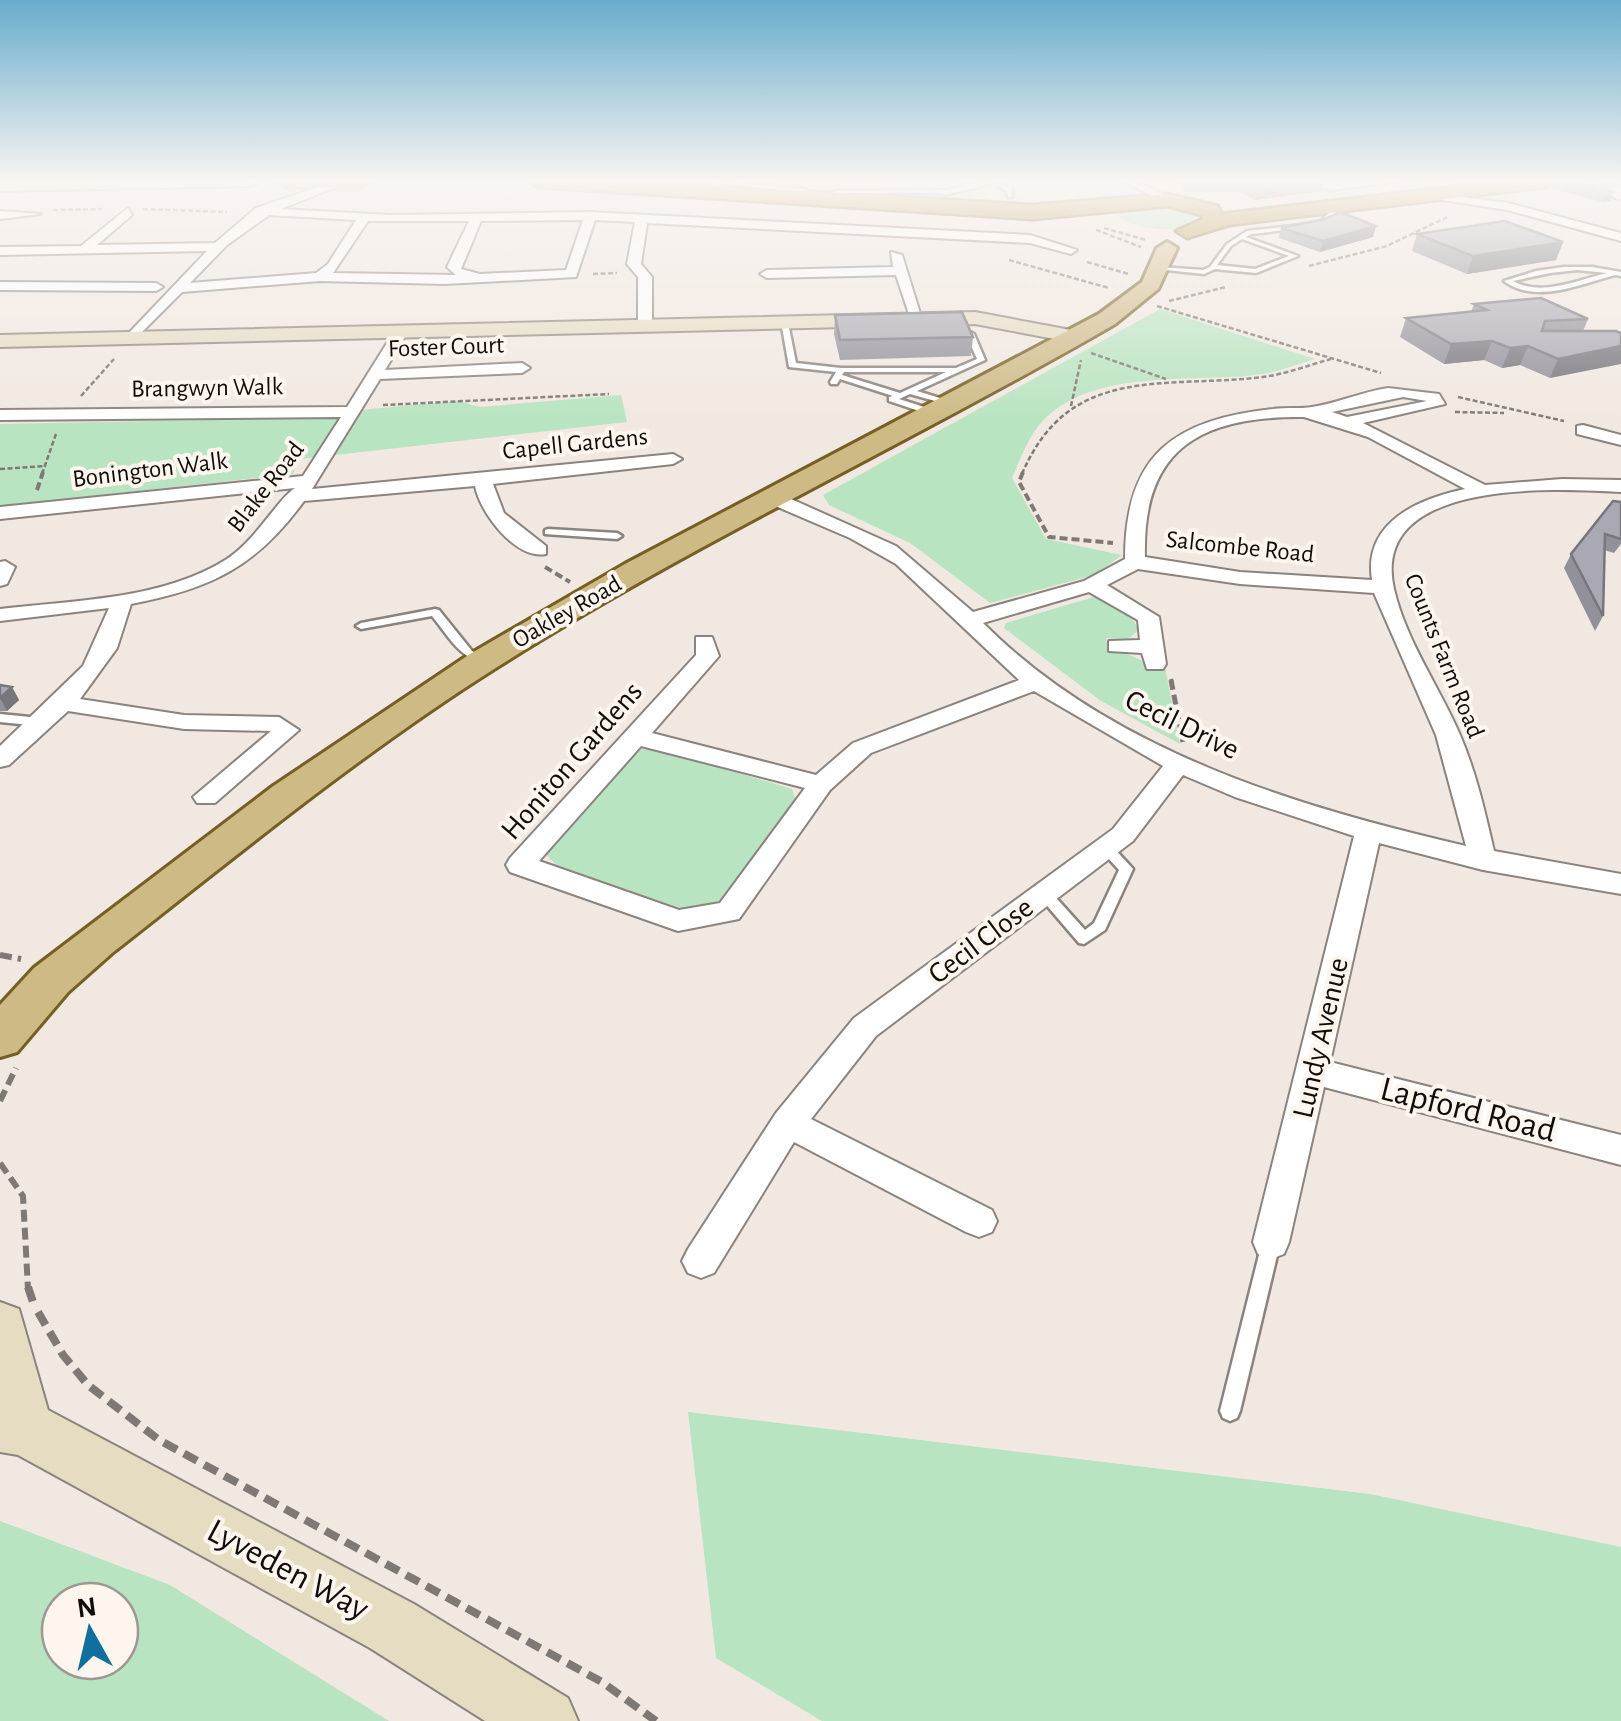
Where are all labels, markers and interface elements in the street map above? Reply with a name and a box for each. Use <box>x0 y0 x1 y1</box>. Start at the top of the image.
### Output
street label: Foster Court <box>388 332 504 362</box>
street label: Brangwyn Walk <box>131 374 284 402</box>
street label: Capell Gardens <box>501 424 649 464</box>
street label: Blake Road <box>223 437 309 537</box>
street label: Bonington Walk <box>71 448 230 492</box>
street label: Salcombe Road <box>1165 527 1315 567</box>
street label: Counts Farm Road <box>1400 570 1488 742</box>
street label: Oakley Road <box>508 571 626 653</box>
street label: Honiton Gardens <box>496 676 648 846</box>
street label: Cecil Drive <box>1120 685 1244 765</box>
street label: Cecil Close <box>923 892 1039 990</box>
street label: Lundy Avenue <box>1288 955 1354 1121</box>
street label: Lapford Road <box>1377 1071 1559 1149</box>
street label: Lyveden Way <box>202 1513 375 1627</box>
north arrow <box>40 1581 140 1681</box>
text: N <box>75 1593 98 1623</box>

